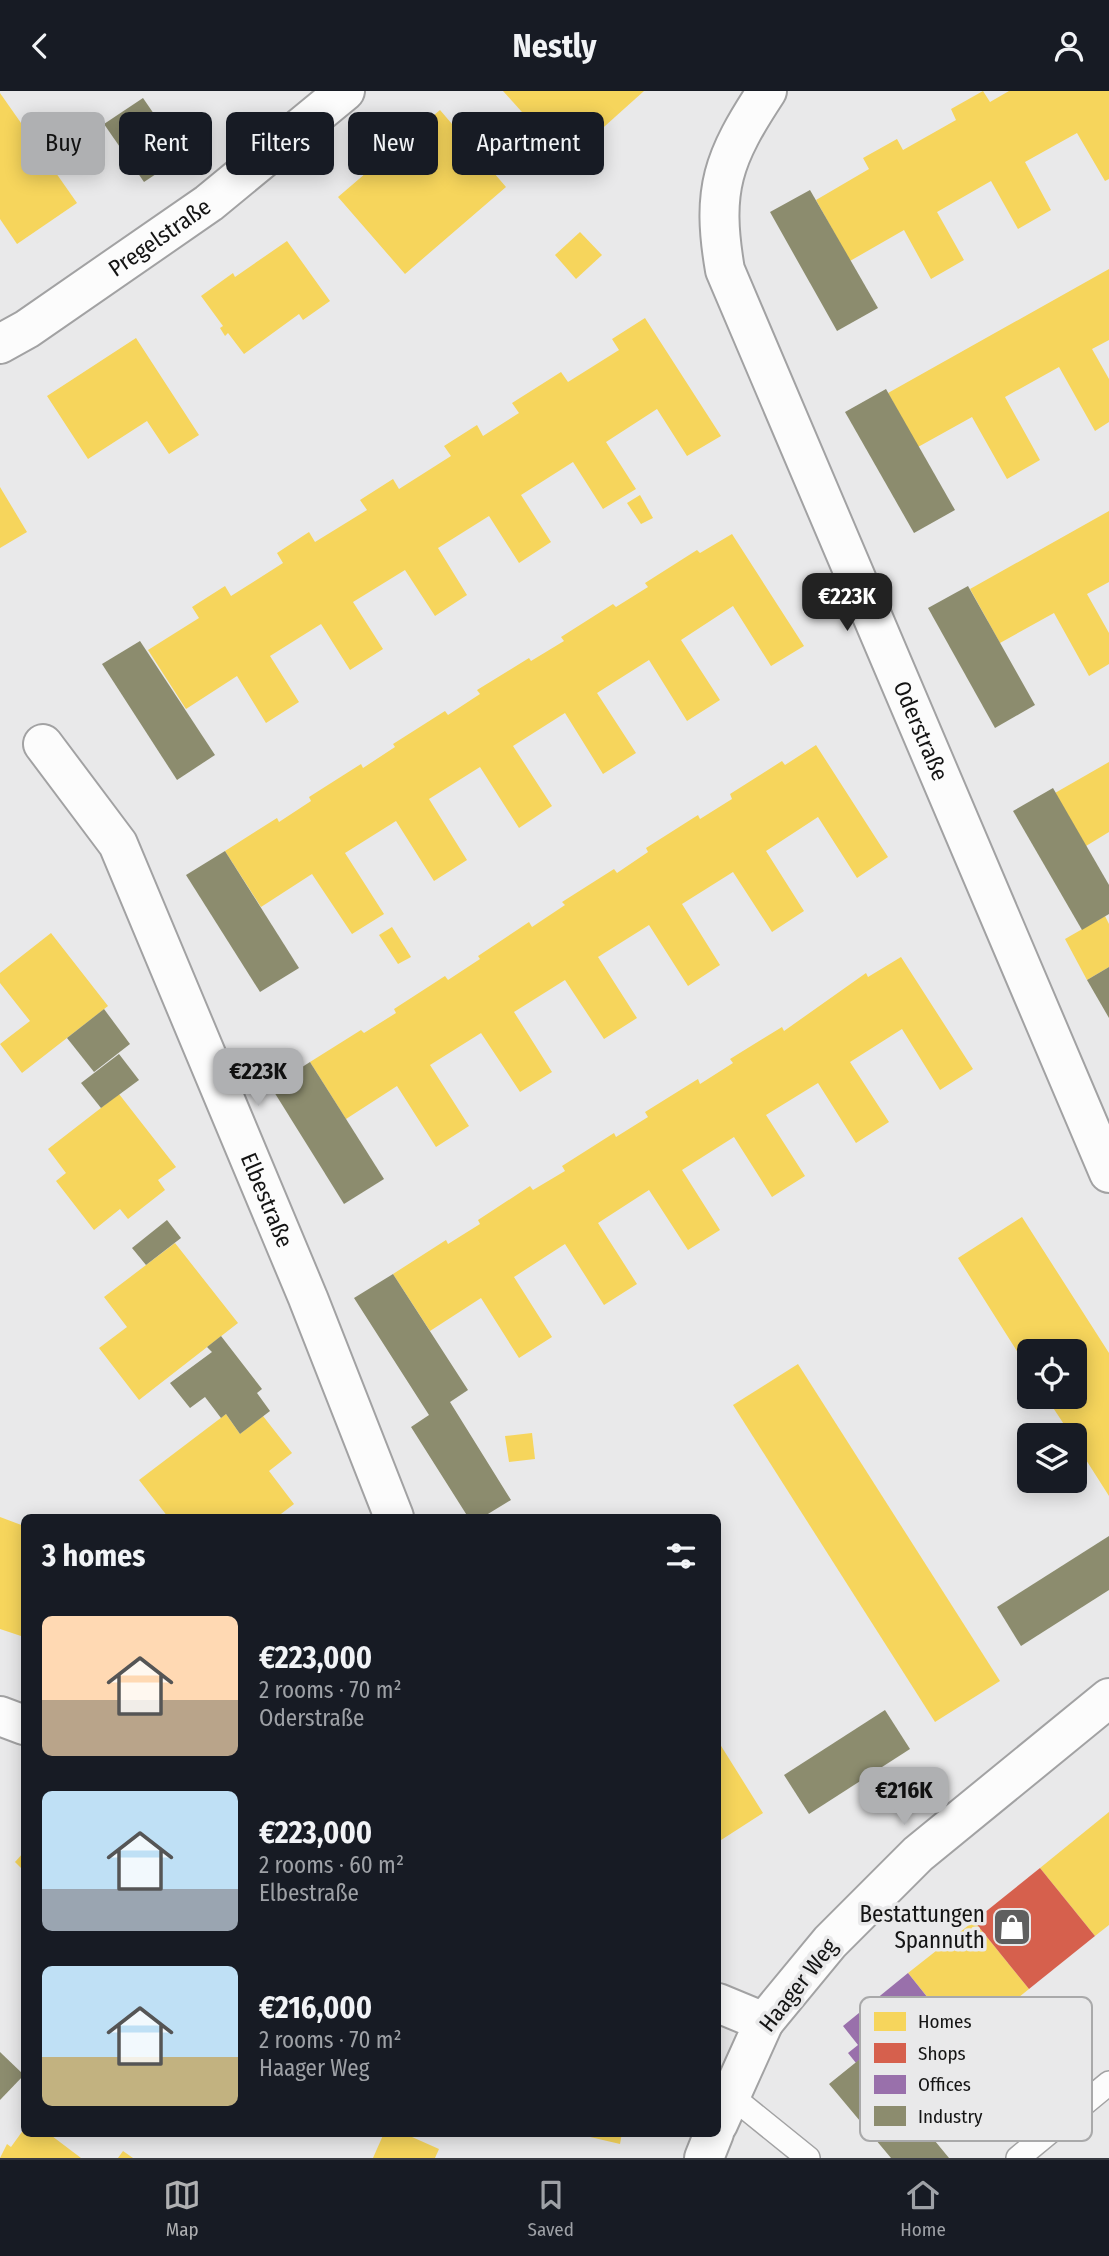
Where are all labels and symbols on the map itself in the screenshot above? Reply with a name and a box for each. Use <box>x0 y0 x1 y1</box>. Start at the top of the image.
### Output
street label: Pregelstraße <box>103 192 216 282</box>
pin: €223K <box>798 573 896 633</box>
street label: Oderstraße <box>887 677 954 785</box>
pin: €223K <box>209 1049 307 1108</box>
street label: Elbestraße <box>235 1149 299 1252</box>
pin: €216K <box>855 1767 953 1827</box>
place label: Bestattungen Spannuth <box>859 1900 985 1954</box>
shop icon: Bestattungen Spannuth <box>991 1906 1033 1948</box>
street label: Haager Weg <box>753 1933 843 2037</box>
legend <box>860 1997 1092 2141</box>
text: Homes <box>918 2010 972 2033</box>
text: Shops <box>918 2042 966 2065</box>
text: Offices <box>918 2073 971 2096</box>
text: Industry <box>918 2105 983 2128</box>

